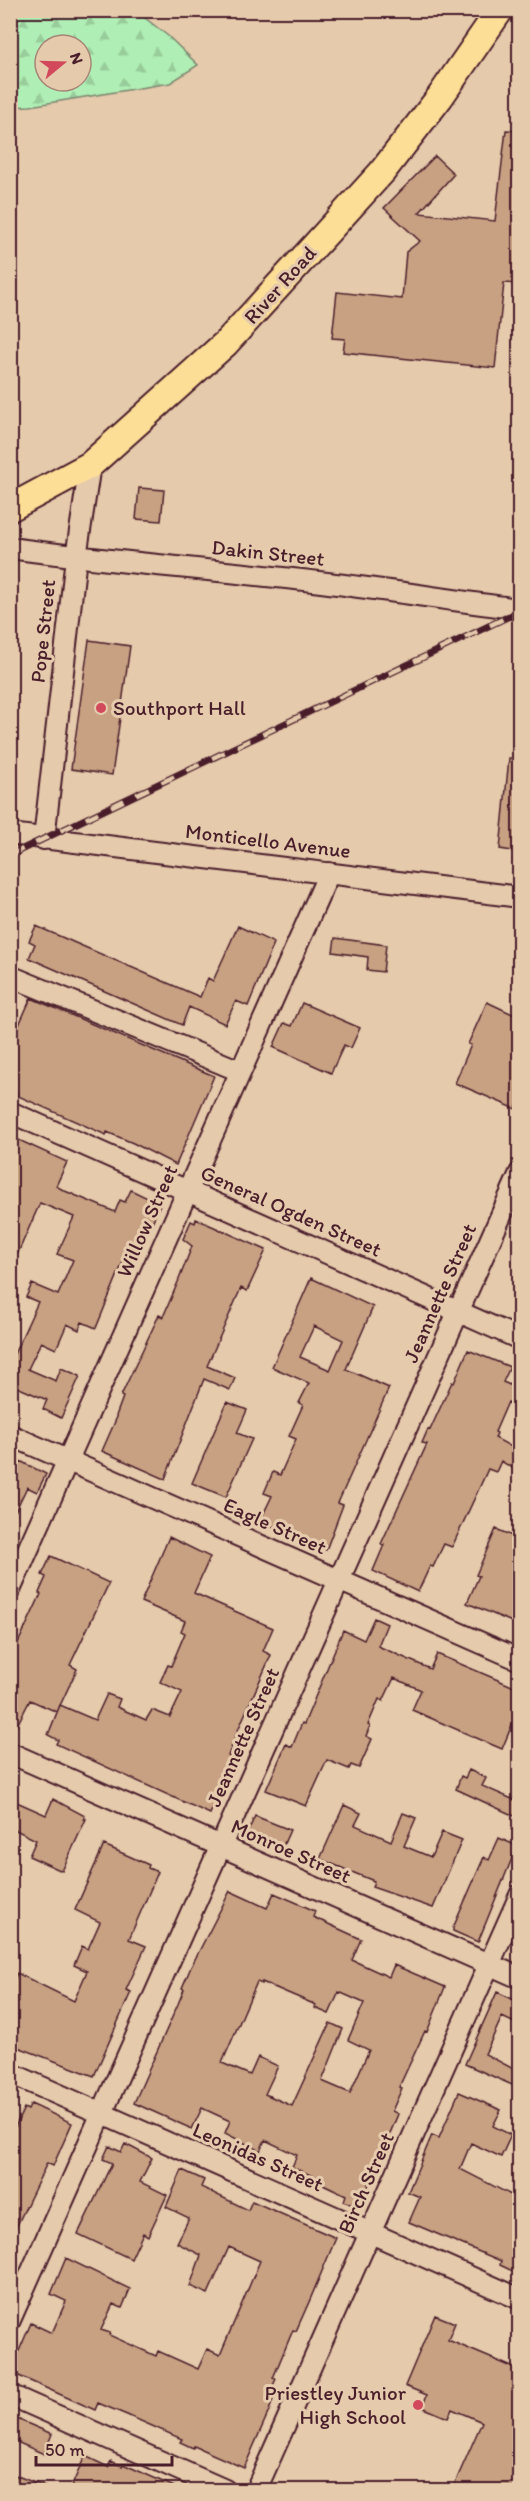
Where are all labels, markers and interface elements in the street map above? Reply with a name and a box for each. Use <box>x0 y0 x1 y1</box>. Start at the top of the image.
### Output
north arrow <box>33 33 93 93</box>
text: N <box>66 50 87 66</box>
street label: River Road <box>238 240 322 329</box>
street label: Dakin Street <box>211 534 326 571</box>
street label: Pope Street <box>25 578 60 684</box>
place label: Southport Hall <box>113 695 246 720</box>
marker: Southport Hall <box>94 701 108 715</box>
street label: Monticello Avenue <box>184 818 352 863</box>
street label: General Ogden Street <box>197 1159 386 1262</box>
street label: Willow Street <box>111 1161 183 1281</box>
street label: Jeannette Street <box>398 1219 481 1366</box>
street label: Eagle Street <box>220 1492 331 1559</box>
street label: Jeannette Street <box>201 1663 284 1810</box>
street label: Monroe Street <box>227 1813 355 1888</box>
street label: Leonidas Street <box>189 2117 328 2197</box>
street label: Birch Street <box>332 2128 399 2237</box>
place label: Priestley Junior High School <box>264 2380 407 2429</box>
marker: Priestley Junior High School <box>411 2398 425 2412</box>
scale bar <box>36 2429 172 2467</box>
text: 50 m <box>45 2439 85 2461</box>

